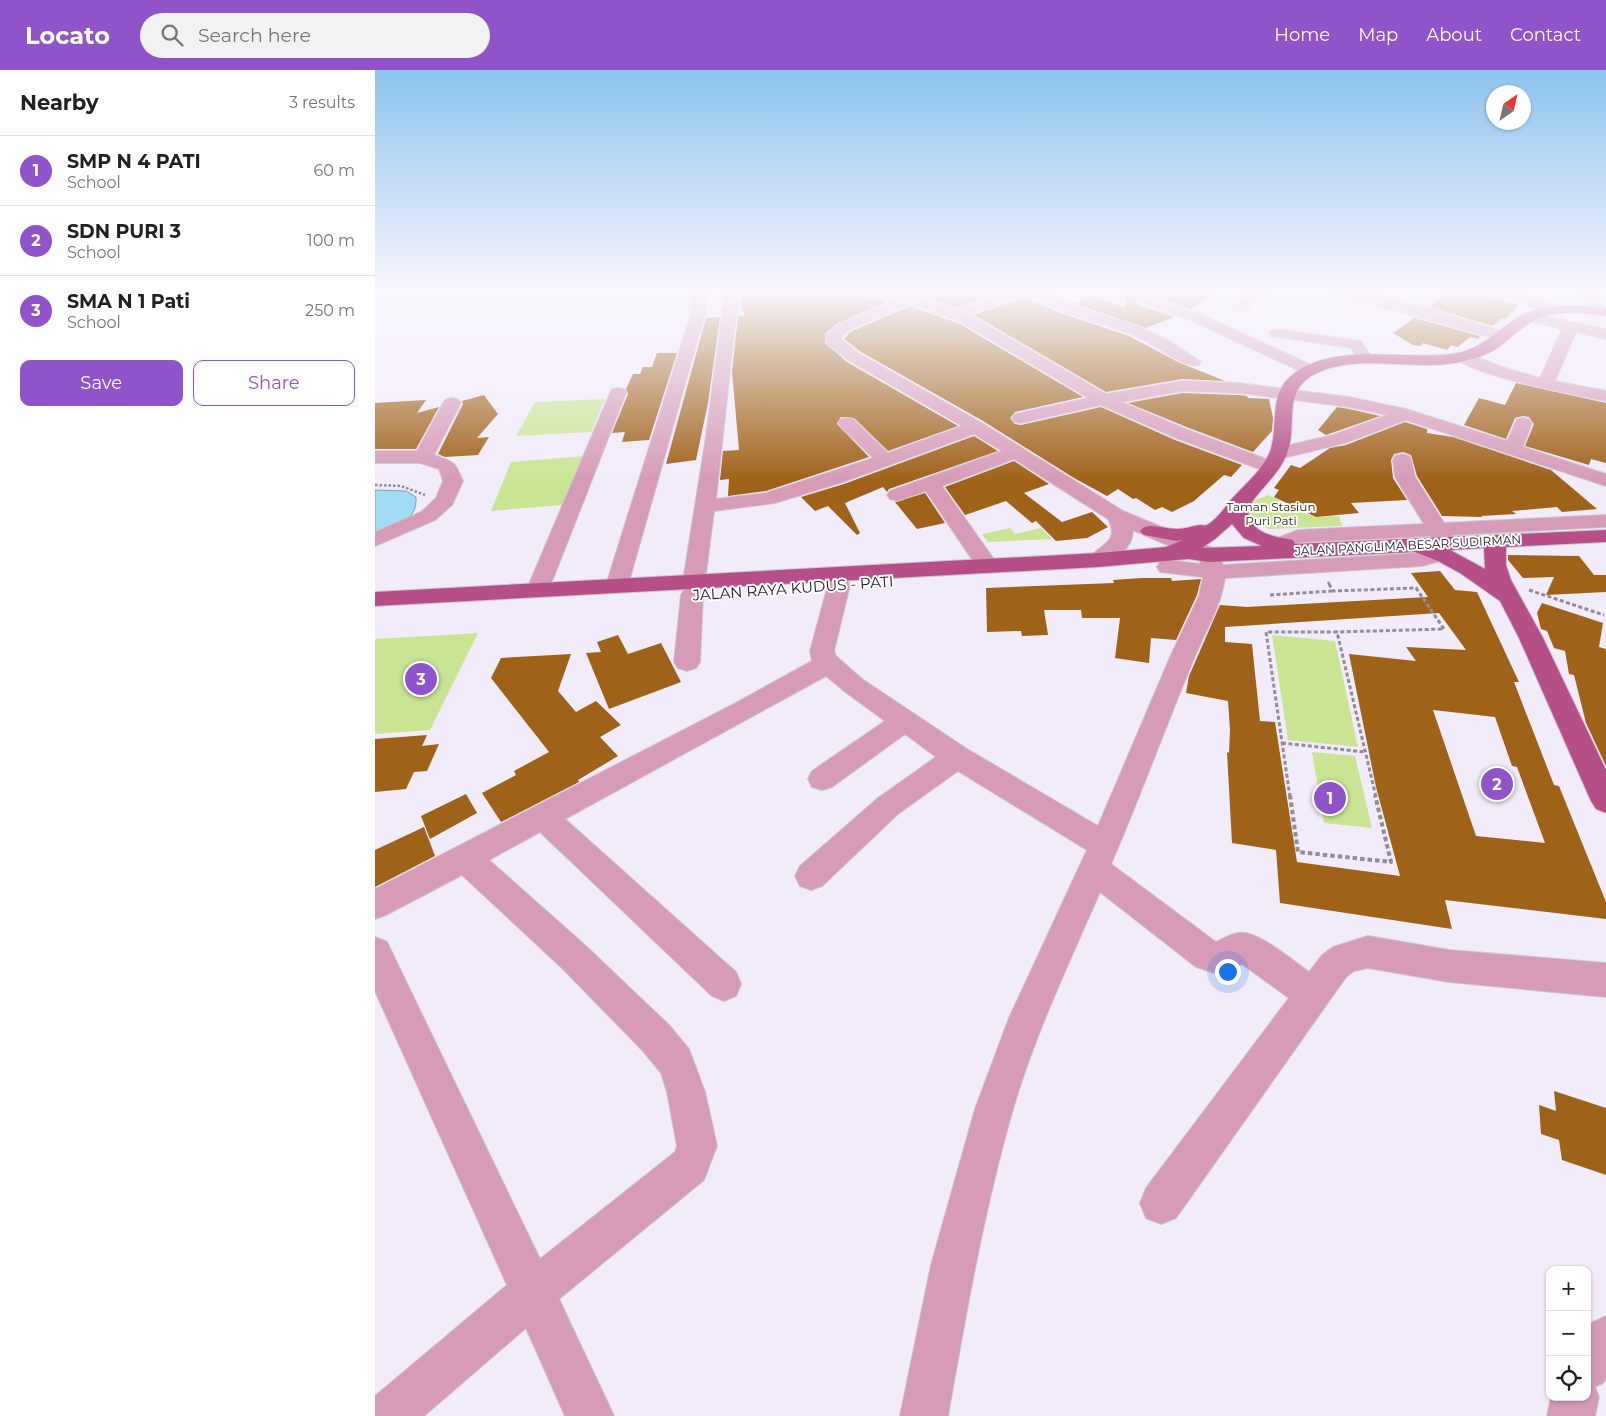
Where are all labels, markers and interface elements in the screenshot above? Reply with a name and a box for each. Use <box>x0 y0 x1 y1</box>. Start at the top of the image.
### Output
search box <box>140 13 490 58</box>
text: Locato <box>25 21 110 50</box>
icon: search <box>158 21 186 49</box>
text: Search here <box>198 24 311 47</box>
text: Home <box>1274 24 1330 46</box>
text: Map <box>1358 24 1398 46</box>
text: About <box>1426 24 1482 46</box>
text: Contact <box>1510 24 1581 46</box>
north arrow <box>1486 85 1531 130</box>
text: Nearby <box>20 90 99 115</box>
text: 3 results <box>289 93 355 112</box>
text: SMP N 4 PATI <box>67 150 201 173</box>
text: 1 <box>33 161 39 180</box>
text: 60 m <box>313 161 355 180</box>
text: School <box>67 173 121 192</box>
text: SDN PURI 3 <box>67 220 181 243</box>
text: 2 <box>31 231 41 250</box>
text: 100 m <box>307 231 355 250</box>
text: School <box>67 243 121 262</box>
text: SMA N 1 Pati <box>67 290 190 313</box>
text: 3 <box>31 301 41 320</box>
text: 250 m <box>305 301 355 320</box>
text: School <box>67 313 121 332</box>
button: Save <box>20 360 183 406</box>
button: Share <box>193 360 355 406</box>
park label: Taman Stasiun Puri Pati <box>1226 499 1316 528</box>
street label: JALAN PANGLIMA BESAR SUDIRMAN <box>1294 532 1521 558</box>
street label: JALAN RAYA KUDUS - PATI <box>691 572 894 605</box>
pin: 3 <box>405 660 437 698</box>
pin: 2 <box>1481 765 1513 803</box>
pin: 1 <box>1314 779 1346 817</box>
your location <box>1215 959 1241 985</box>
map controls <box>1546 1266 1591 1401</box>
button: + <box>1546 1266 1591 1311</box>
button: − <box>1546 1311 1591 1356</box>
button: locate <box>1546 1356 1591 1401</box>

